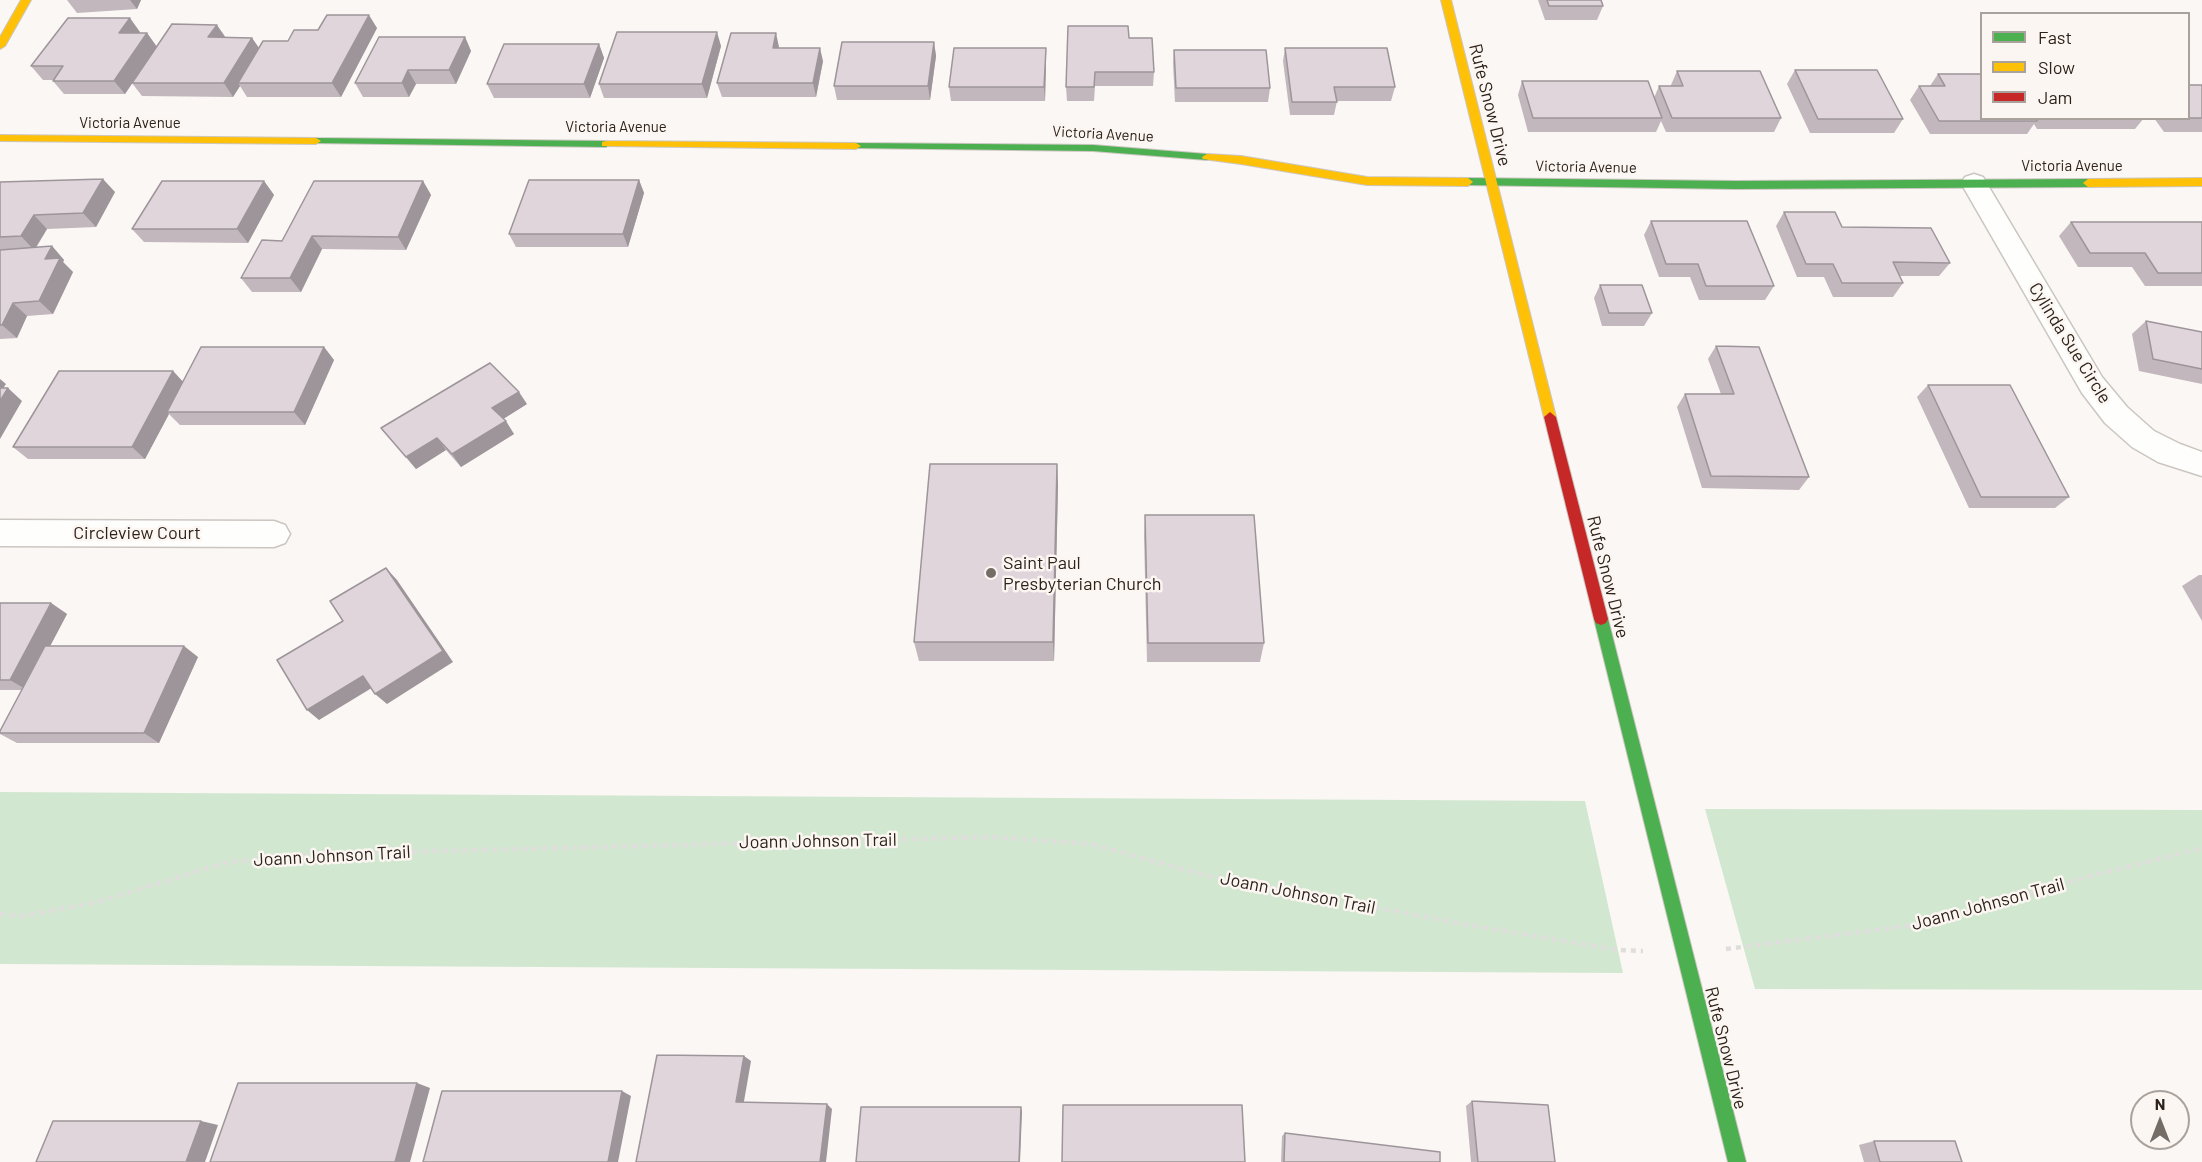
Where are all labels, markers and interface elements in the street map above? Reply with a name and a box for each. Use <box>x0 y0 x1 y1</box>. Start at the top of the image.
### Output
legend <box>1980 12 2190 120</box>
text: Fast <box>2038 26 2072 48</box>
street label: Rufe Snow Drive <box>1464 41 1516 169</box>
text: Slow <box>2038 56 2075 78</box>
text: Jam <box>2038 86 2072 108</box>
street label: Victoria Avenue <box>79 114 181 132</box>
street label: Victoria Avenue <box>565 118 667 136</box>
street label: Victoria Avenue <box>1052 122 1154 146</box>
street label: Victoria Avenue <box>1535 157 1637 177</box>
street label: Victoria Avenue <box>2021 157 2123 175</box>
street label: Cylinda Sue Circle <box>2024 279 2116 407</box>
street label: Rufe Snow Drive <box>1582 513 1634 641</box>
street label: Circleview Court <box>73 522 201 544</box>
place label: Saint Paul Presbyterian Church <box>1003 552 1161 594</box>
marker: Saint Paul Presbyterian Church <box>984 566 998 580</box>
street label: Joann Johnson Trail <box>739 829 897 853</box>
street label: Joann Johnson Trail <box>253 841 411 871</box>
street label: Joann Johnson Trail <box>1219 867 1377 919</box>
street label: Joann Johnson Trail <box>1909 873 2067 935</box>
street label: Rufe Snow Drive <box>1700 984 1752 1112</box>
north arrow <box>2130 1090 2190 1150</box>
text: N <box>2155 1094 2165 1113</box>

